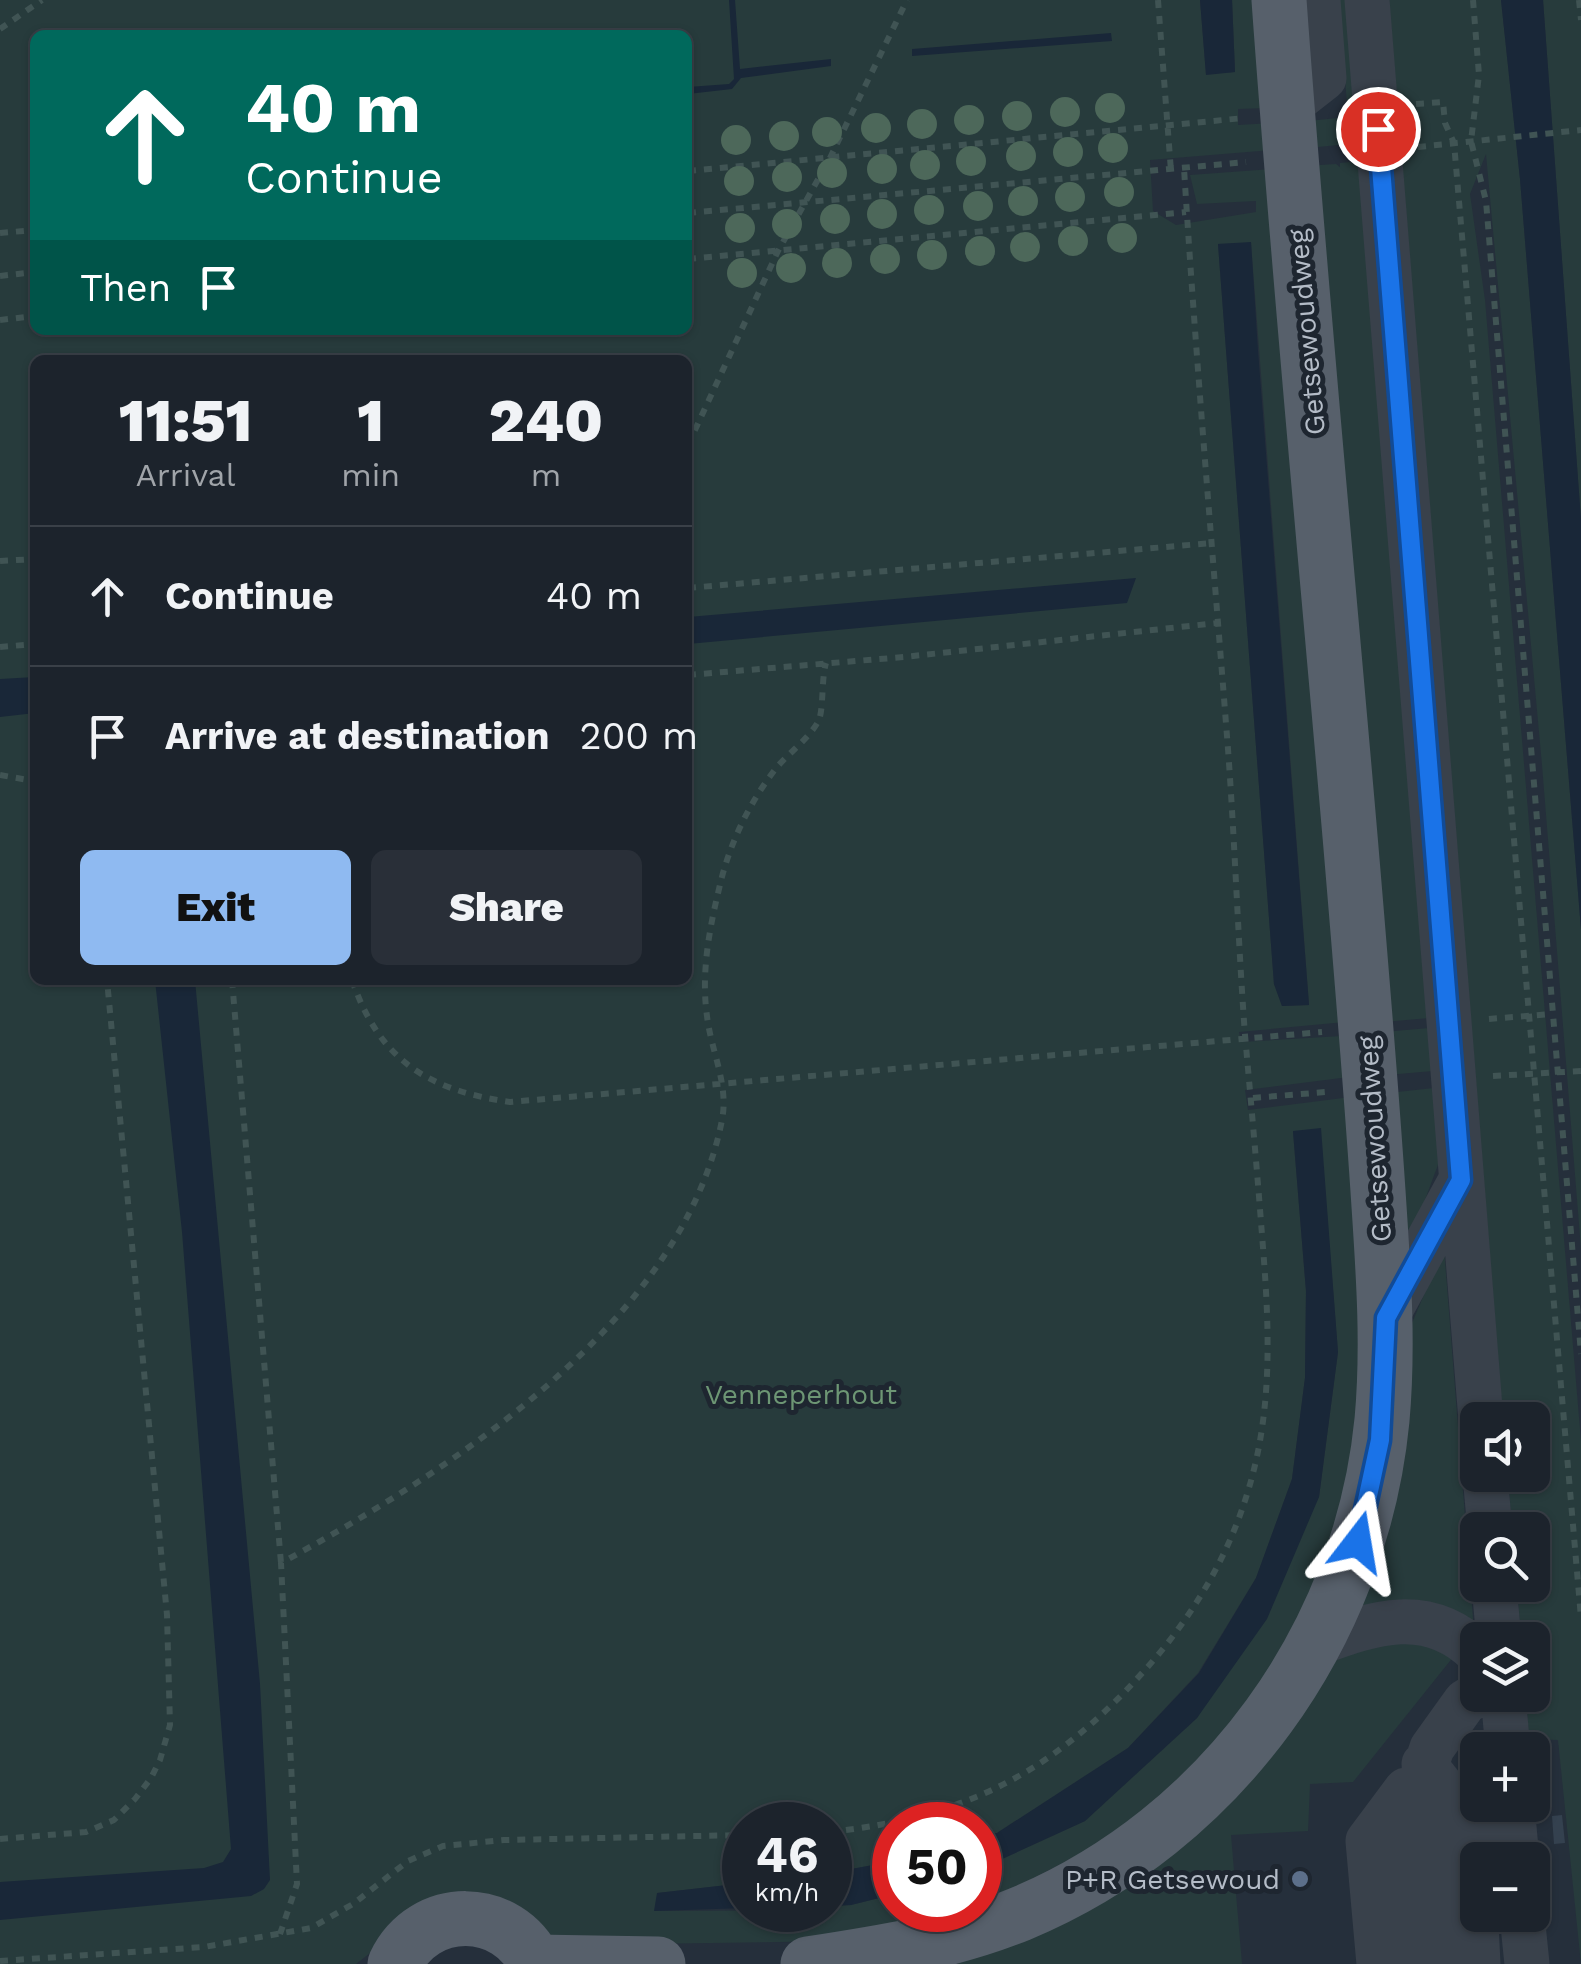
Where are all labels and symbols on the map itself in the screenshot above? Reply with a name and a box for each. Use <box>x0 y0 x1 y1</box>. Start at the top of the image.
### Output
pin <box>1336 87 1421 172</box>
street label: Getsewoudweg <box>1281 227 1332 436</box>
street label: Getsewoudweg <box>1351 1035 1398 1243</box>
park label: Venneperhout <box>705 1378 897 1411</box>
position arrow <box>1306 1490 1410 1594</box>
speed limit sign: 50 <box>872 1802 1002 1932</box>
place label: P+R Getsewoud <box>1065 1863 1280 1896</box>
marker: P+R Getsewoud <box>1289 1868 1311 1890</box>

